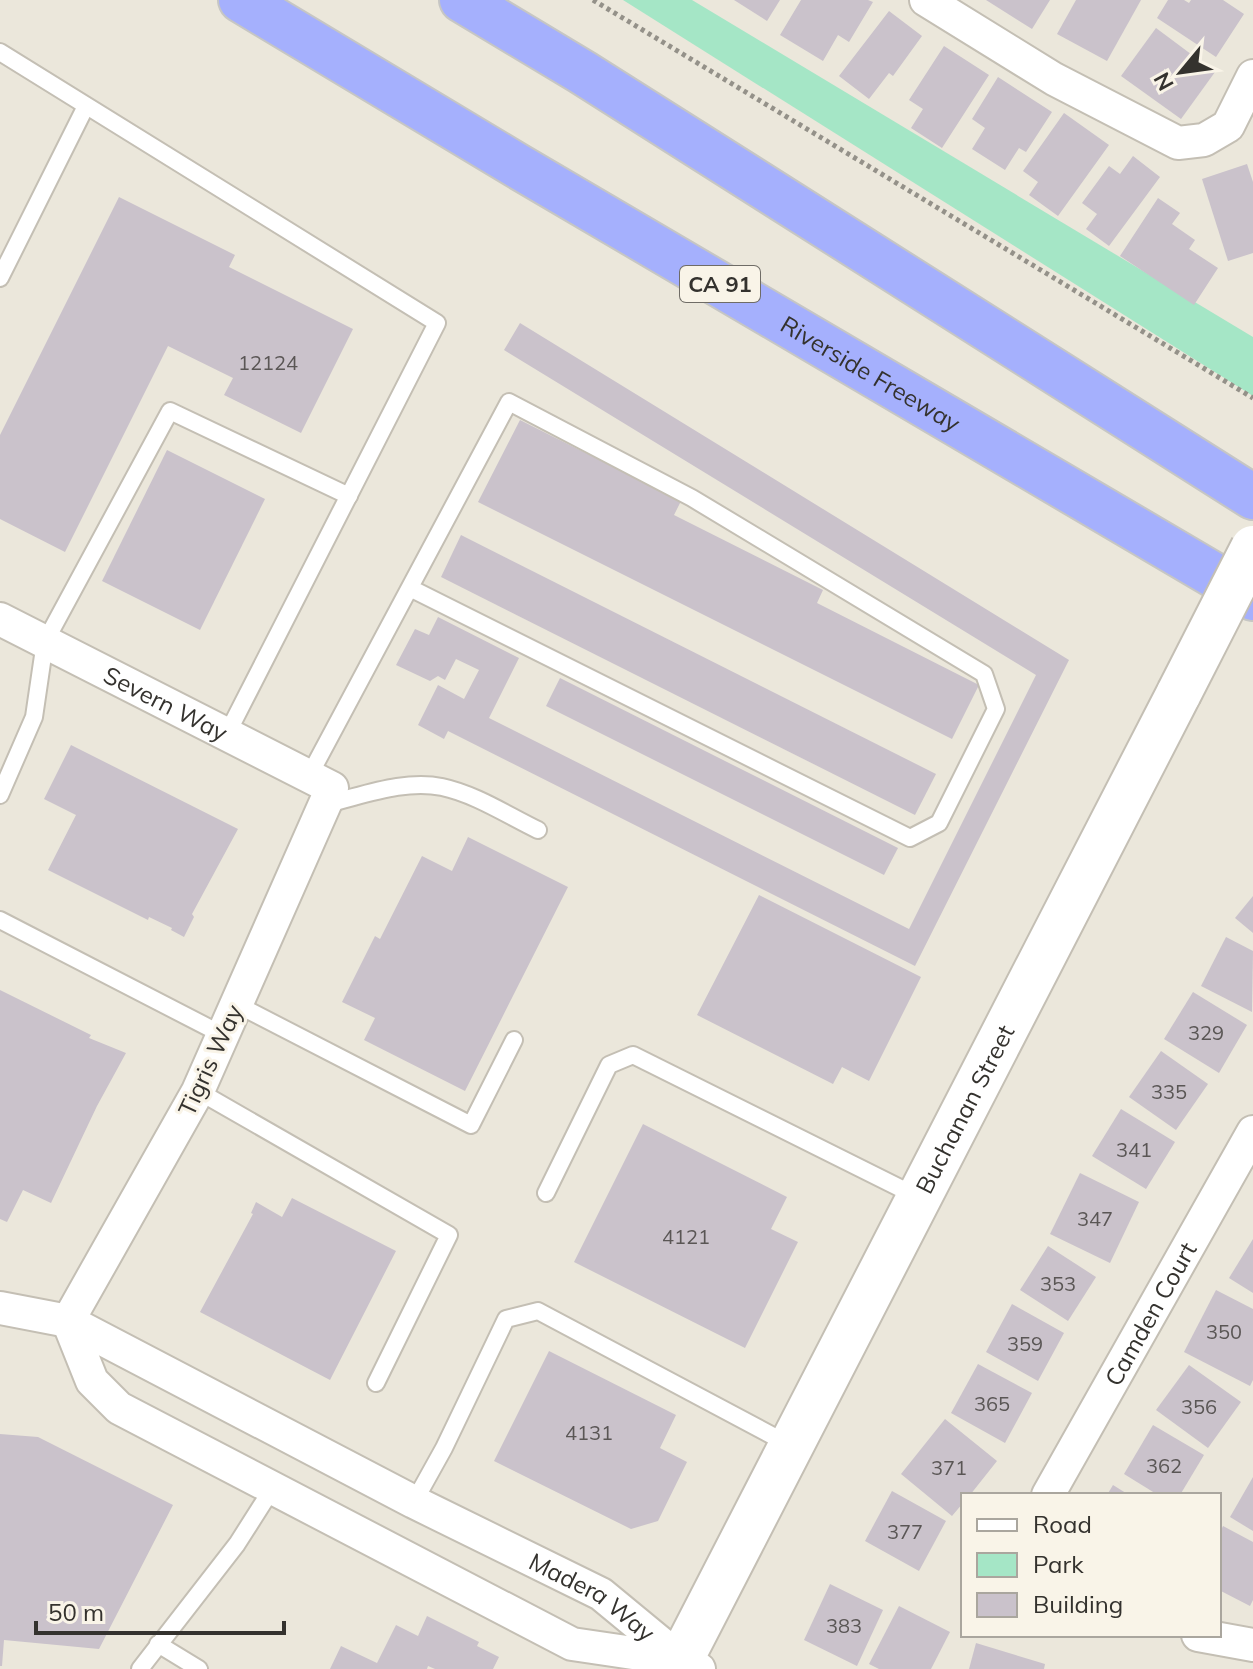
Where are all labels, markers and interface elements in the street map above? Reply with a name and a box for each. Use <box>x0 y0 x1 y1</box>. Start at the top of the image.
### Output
north arrow <box>1141 32 1221 112</box>
text: N <box>1147 68 1180 96</box>
road number: CA 91 <box>680 266 760 302</box>
street label: Riverside Freeway <box>775 309 966 438</box>
house number: 12124 <box>238 350 298 375</box>
street label: Severn Way <box>99 659 233 747</box>
street label: Tigris Way <box>171 999 249 1121</box>
street label: Buchanan Street <box>909 1020 1020 1198</box>
house number: 329 <box>1188 1020 1224 1045</box>
house number: 335 <box>1151 1079 1187 1104</box>
house number: 341 <box>1116 1137 1152 1162</box>
house number: 347 <box>1077 1206 1113 1231</box>
house number: 4121 <box>662 1224 710 1249</box>
street label: Camden Court <box>1098 1237 1203 1391</box>
house number: 353 <box>1040 1271 1076 1296</box>
house number: 350 <box>1206 1319 1242 1344</box>
house number: 359 <box>1007 1331 1043 1356</box>
house number: 365 <box>974 1391 1010 1416</box>
house number: 356 <box>1181 1394 1217 1419</box>
house number: 4131 <box>565 1420 613 1445</box>
house number: 362 <box>1146 1453 1182 1478</box>
house number: 371 <box>931 1455 967 1480</box>
legend <box>961 1493 1221 1637</box>
text: Road <box>1033 1509 1092 1539</box>
house number: 377 <box>887 1519 923 1544</box>
street label: Madera Way <box>524 1546 662 1648</box>
text: Park <box>1033 1549 1084 1579</box>
scale bar <box>36 1585 284 1635</box>
text: Building <box>1033 1589 1123 1619</box>
text: 50 m <box>48 1597 104 1627</box>
house number: 383 <box>826 1613 862 1638</box>

